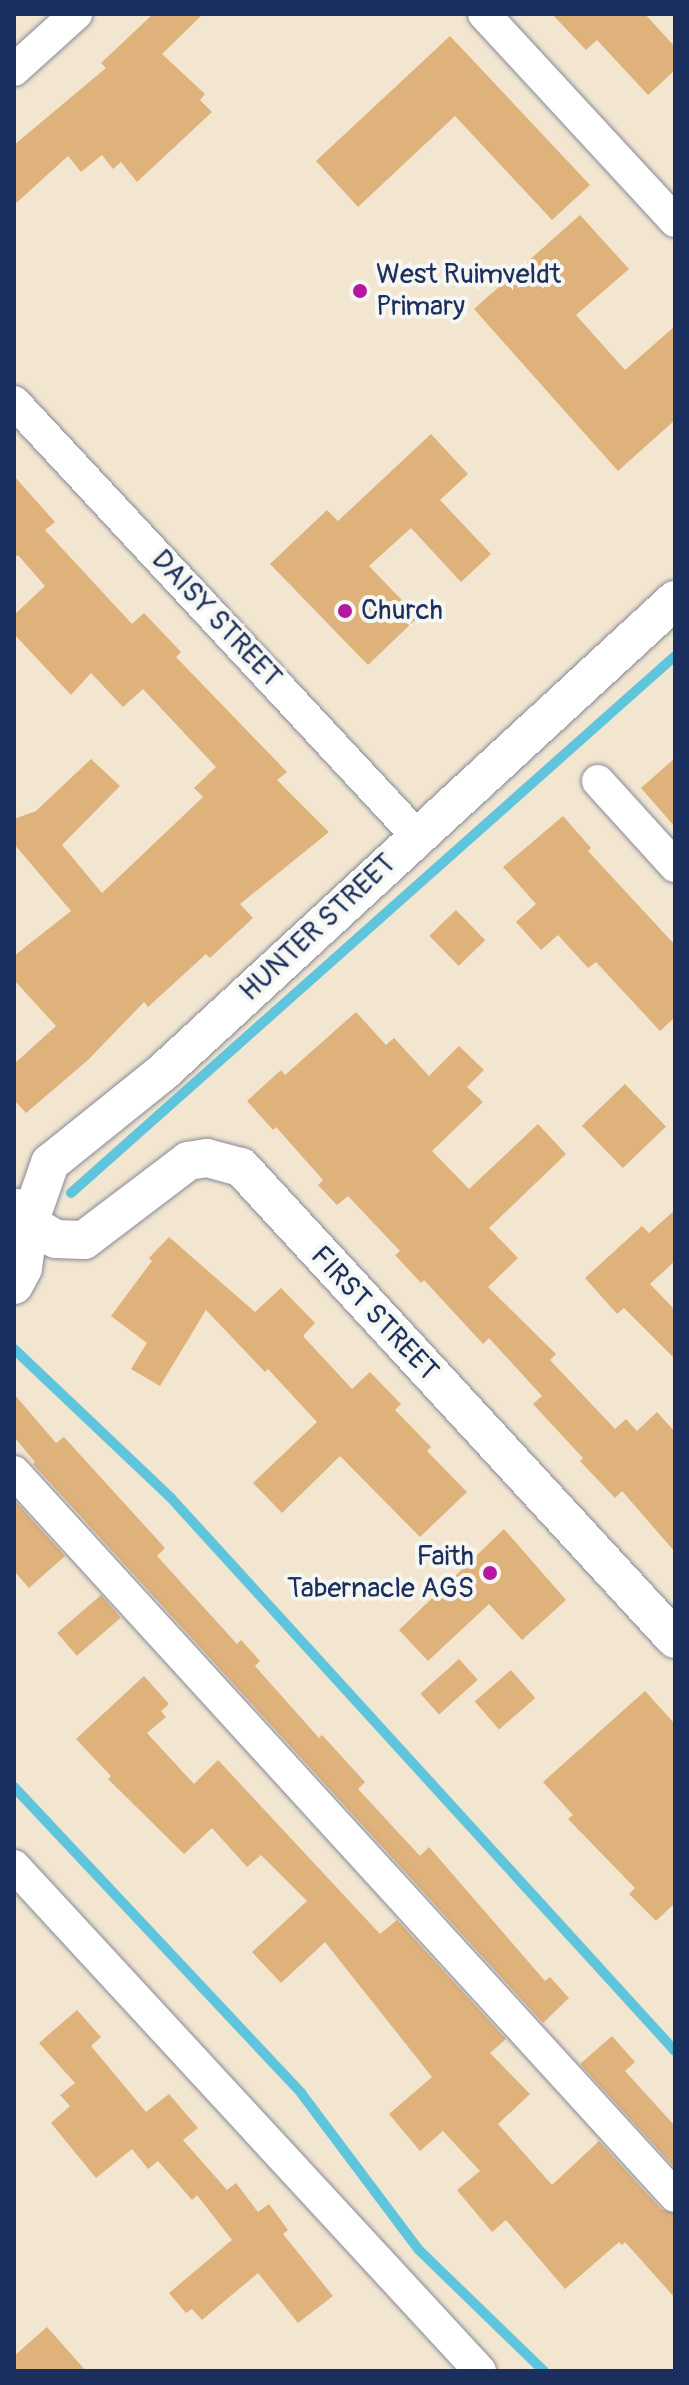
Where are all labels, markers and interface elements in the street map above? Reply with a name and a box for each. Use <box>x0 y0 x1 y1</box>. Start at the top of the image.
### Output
place label: West Ruimveldt Primary <box>376 258 561 324</box>
marker: West Ruimveldt Primary <box>351 282 369 300</box>
street label: DAISY STREET <box>144 544 288 694</box>
place label: Church <box>361 594 443 628</box>
marker: Church <box>336 602 354 620</box>
street label: HUNTER STREET <box>233 847 403 1009</box>
street label: FIRST STREET <box>303 1240 445 1388</box>
place label: Faith Tabernacle AGS <box>287 1540 474 1606</box>
marker: Faith Tabernacle AGS <box>481 1564 499 1582</box>

